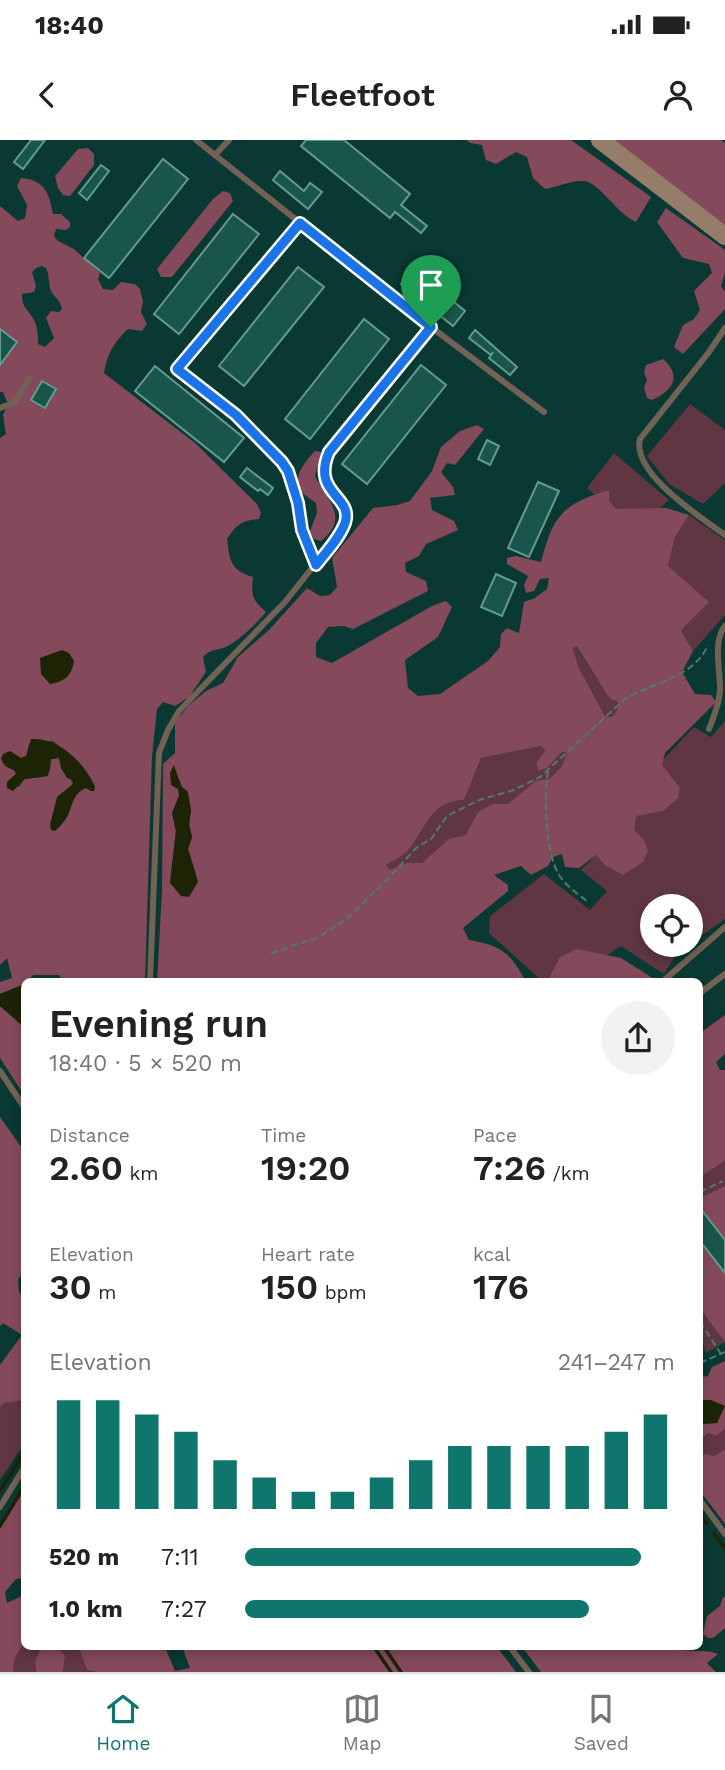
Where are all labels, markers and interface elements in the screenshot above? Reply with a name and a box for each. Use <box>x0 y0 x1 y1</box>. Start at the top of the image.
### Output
text: 18:40 <box>35 10 104 40</box>
icon: back <box>28 76 66 114</box>
text: Fleetfoot <box>290 76 435 114</box>
icon: person <box>659 76 697 114</box>
pin <box>401 255 461 327</box>
icon: arrive <box>412 266 450 304</box>
map controls <box>640 894 703 957</box>
button: locate <box>640 894 703 957</box>
button: share <box>601 1001 675 1075</box>
text: Evening run <box>49 1002 268 1046</box>
text: 18:40 · 5 × 520 m <box>49 1050 242 1077</box>
text: Distance <box>49 1124 130 1147</box>
text: Time <box>261 1124 306 1147</box>
text: Pace <box>473 1124 517 1147</box>
text: 2.60 <box>49 1147 123 1189</box>
text: 19:20 <box>261 1147 351 1189</box>
text: 7:26 <box>473 1147 546 1189</box>
text: km <box>123 1162 158 1185</box>
text: /km <box>546 1162 590 1185</box>
text: Elevation <box>49 1243 134 1266</box>
text: Heart rate <box>261 1243 355 1266</box>
text: kcal <box>473 1243 511 1266</box>
text: 30 <box>49 1266 92 1308</box>
text: 150 <box>261 1266 318 1308</box>
text: 176 <box>473 1266 529 1308</box>
text: m <box>92 1281 116 1304</box>
text: bpm <box>318 1281 367 1304</box>
text: Elevation <box>49 1349 152 1376</box>
text: 241–247 m <box>558 1349 675 1376</box>
text: 520 m <box>49 1544 119 1571</box>
text: 7:11 <box>161 1544 199 1571</box>
text: 1.0 km <box>49 1596 123 1623</box>
text: 7:27 <box>161 1596 207 1623</box>
tab: Home <box>96 1690 150 1755</box>
tab: Map <box>343 1690 381 1755</box>
tab: Saved <box>574 1690 629 1755</box>

